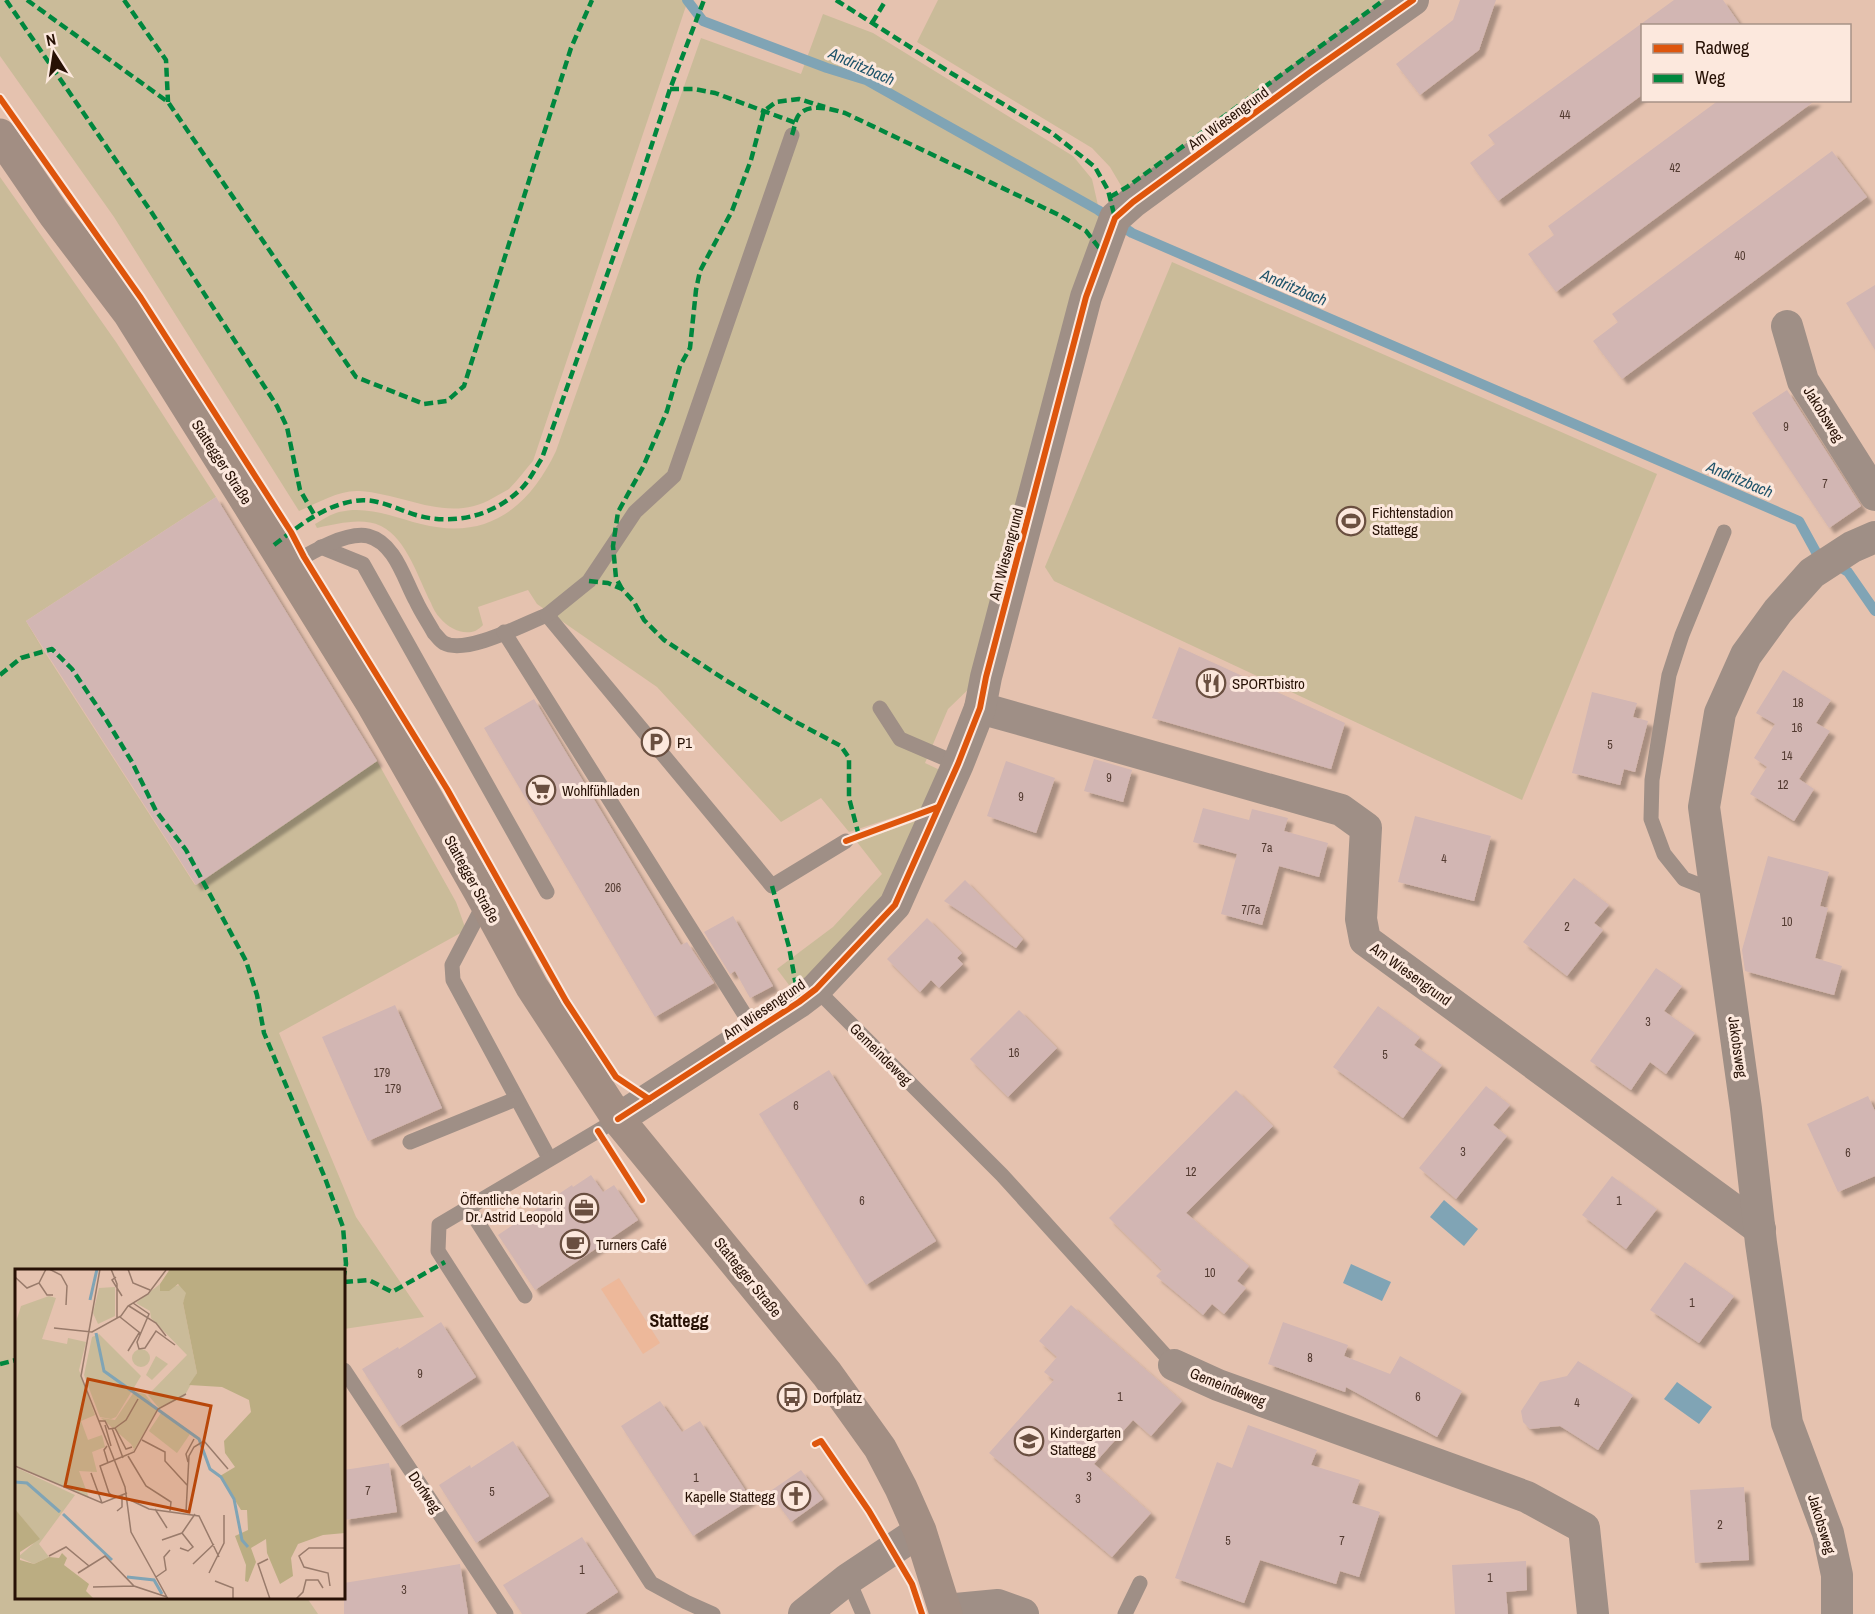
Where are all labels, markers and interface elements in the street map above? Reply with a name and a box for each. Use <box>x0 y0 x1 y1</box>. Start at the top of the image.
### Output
north arrow <box>24 24 84 84</box>
legend <box>1641 24 1851 102</box>
text: N <box>44 28 58 51</box>
text: Radweg <box>1695 35 1750 60</box>
water label: Andritzbach <box>825 41 898 90</box>
text: Weg <box>1695 65 1726 90</box>
street label: Am Wiesengrund <box>1183 82 1273 155</box>
house number: 44 <box>1560 107 1571 123</box>
house number: 42 <box>1670 160 1680 176</box>
house number: 40 <box>1735 248 1745 264</box>
water label: Andritzbach <box>1257 263 1331 311</box>
street label: Jakobsweg <box>1799 382 1849 446</box>
street label: Stattegger Straße <box>187 416 257 509</box>
house number: 9 <box>1783 419 1789 435</box>
water label: Andritzbach <box>1703 455 1777 503</box>
house number: 7 <box>1822 476 1828 492</box>
place label: Fichtenstadion Stattegg <box>1372 502 1453 540</box>
street label: Am Wiesengrund <box>983 505 1028 604</box>
sports icon: Fichtenstadion Stattegg <box>1335 505 1367 537</box>
restaurant icon: SPORTbistro <box>1195 667 1227 699</box>
place label: SPORTbistro <box>1232 673 1305 694</box>
house number: 18 <box>1793 695 1803 711</box>
house number: 16 <box>1792 720 1802 736</box>
parking icon: P1 <box>640 726 672 758</box>
place label: P1 <box>677 732 692 753</box>
house number: 5 <box>1607 737 1613 753</box>
house number: 14 <box>1782 748 1793 764</box>
house number: 9 <box>1106 770 1112 786</box>
supermarket icon: Wohlfühlladen <box>525 774 557 806</box>
house number: 12 <box>1778 777 1788 793</box>
place label: Wohlfühlladen <box>562 780 640 801</box>
house number: 9 <box>1018 789 1024 805</box>
street label: Stattegger Straße <box>439 831 505 927</box>
house number: 7a <box>1262 840 1273 856</box>
house number: 4 <box>1441 851 1447 867</box>
house number: 206 <box>605 880 621 896</box>
house number: 7/7a <box>1241 902 1261 918</box>
house number: 10 <box>1782 914 1792 930</box>
house number: 2 <box>1564 919 1570 935</box>
street label: Am Wiesengrund <box>1366 937 1456 1010</box>
street label: Am Wiesengrund <box>718 974 809 1045</box>
house number: 3 <box>1645 1014 1651 1030</box>
street label: Jakobsweg <box>1723 1015 1753 1079</box>
street label: Gemeindeweg <box>845 1018 917 1090</box>
house number: 16 <box>1009 1045 1019 1061</box>
house number: 5 <box>1382 1047 1388 1063</box>
house number: 179 <box>374 1065 390 1081</box>
house number: 179 <box>385 1081 401 1097</box>
house number: 6 <box>793 1098 799 1114</box>
house number: 3 <box>1460 1144 1466 1160</box>
house number: 6 <box>1845 1145 1851 1161</box>
house number: 12 <box>1186 1164 1196 1180</box>
place label: Öffentliche Notarin Dr. Astrid Leopold <box>460 1189 563 1227</box>
office icon: Öffentliche Notarin Dr. Astrid Leopold <box>568 1192 600 1224</box>
house number: 6 <box>859 1193 865 1209</box>
house number: 1 <box>1616 1193 1622 1209</box>
cafe icon: Turners Café <box>559 1228 591 1260</box>
street label: Stattegger Straße <box>709 1233 787 1321</box>
place label: Turners Café <box>596 1234 667 1255</box>
house number: 10 <box>1205 1265 1215 1281</box>
inset map <box>15 1269 345 1599</box>
house number: 1 <box>1689 1295 1695 1311</box>
district label: Stattegg <box>649 1308 709 1333</box>
house number: 8 <box>1307 1350 1313 1366</box>
street label: Gemeindeweg <box>1187 1362 1269 1412</box>
house number: 9 <box>417 1366 423 1382</box>
bus stop icon: Dorfplatz <box>776 1381 808 1413</box>
place label: Dorfplatz <box>813 1387 862 1408</box>
house number: 1 <box>1117 1389 1123 1405</box>
house number: 6 <box>1415 1389 1421 1405</box>
house number: 4 <box>1574 1395 1580 1411</box>
place label: Kindergarten Stattegg <box>1050 1422 1121 1460</box>
school or university icon: Kindergarten Stattegg <box>1013 1425 1045 1457</box>
street label: Dorfweg <box>403 1467 447 1517</box>
house number: 3 <box>1086 1469 1092 1485</box>
house number: 1 <box>693 1470 699 1486</box>
church icon: Kapelle Stattegg <box>780 1480 812 1512</box>
house number: 7 <box>365 1483 371 1499</box>
house number: 5 <box>489 1484 495 1500</box>
place label: Kapelle Stattegg <box>685 1486 775 1507</box>
house number: 3 <box>1075 1491 1081 1507</box>
street label: Jakobsweg <box>1803 1492 1841 1557</box>
house number: 2 <box>1717 1517 1723 1533</box>
house number: 5 <box>1225 1533 1231 1549</box>
house number: 7 <box>1339 1533 1345 1549</box>
house number: 1 <box>579 1562 585 1578</box>
house number: 1 <box>1487 1570 1493 1586</box>
house number: 3 <box>401 1582 407 1598</box>

